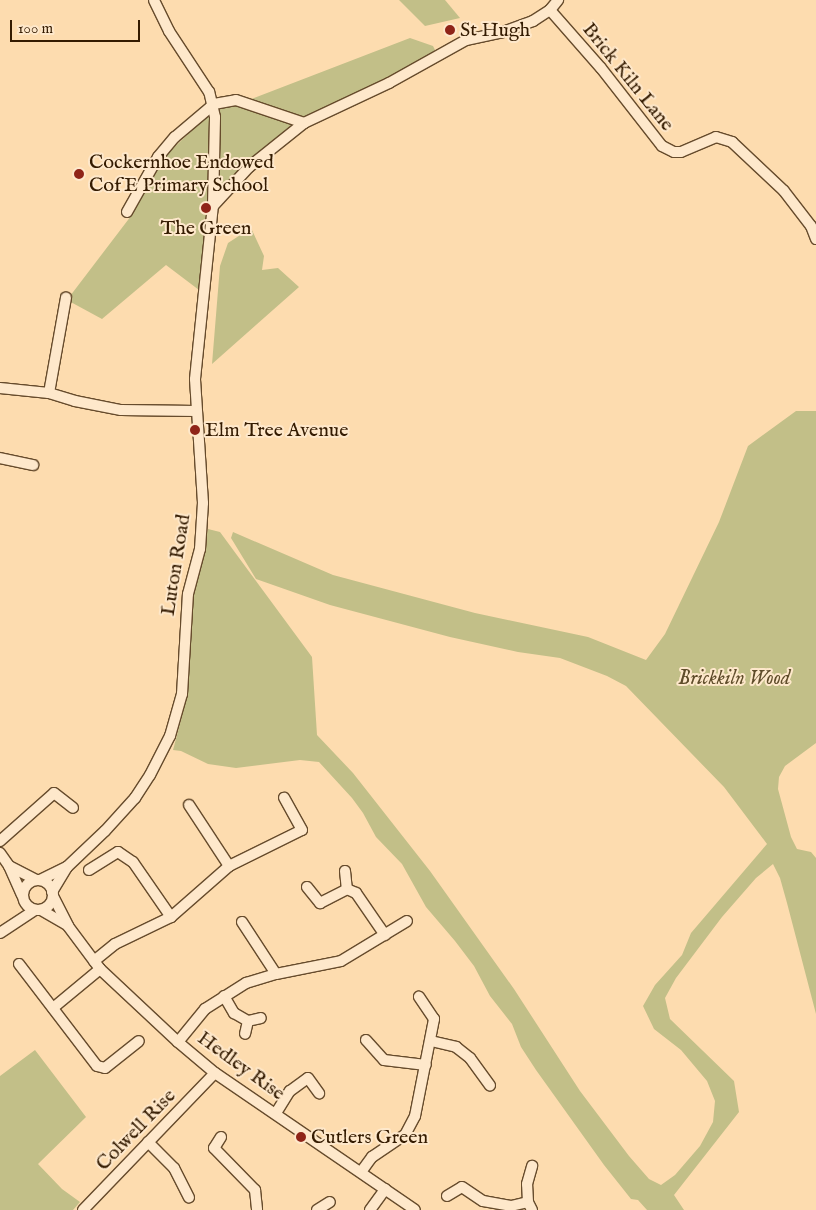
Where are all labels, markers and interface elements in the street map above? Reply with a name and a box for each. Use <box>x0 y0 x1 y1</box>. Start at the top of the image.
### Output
scale bar <box>12 10 142 42</box>
place label: St Hugh <box>460 18 530 42</box>
street label: Brick Kiln Lane <box>577 18 679 136</box>
text: 100 m <box>18 19 53 38</box>
marker: St Hugh <box>444 24 456 36</box>
place label: Cockernhoe Endowed CofE Primary School <box>89 150 274 197</box>
marker: Cockernhoe Endowed CofE Primary School <box>73 168 85 180</box>
marker: The Green <box>200 202 212 214</box>
place label: The Green <box>160 216 252 240</box>
place label: Elm Tree Avenue <box>205 418 348 442</box>
marker: Elm Tree Avenue <box>189 424 201 436</box>
street label: Luton Road <box>156 513 196 617</box>
park label: Brickkiln Wood <box>678 666 790 690</box>
street label: Hedley Rise <box>193 1026 289 1106</box>
street label: Colwell Rise <box>91 1084 181 1176</box>
place label: Cutlers Green <box>311 1125 428 1149</box>
marker: Cutlers Green <box>295 1131 307 1143</box>

